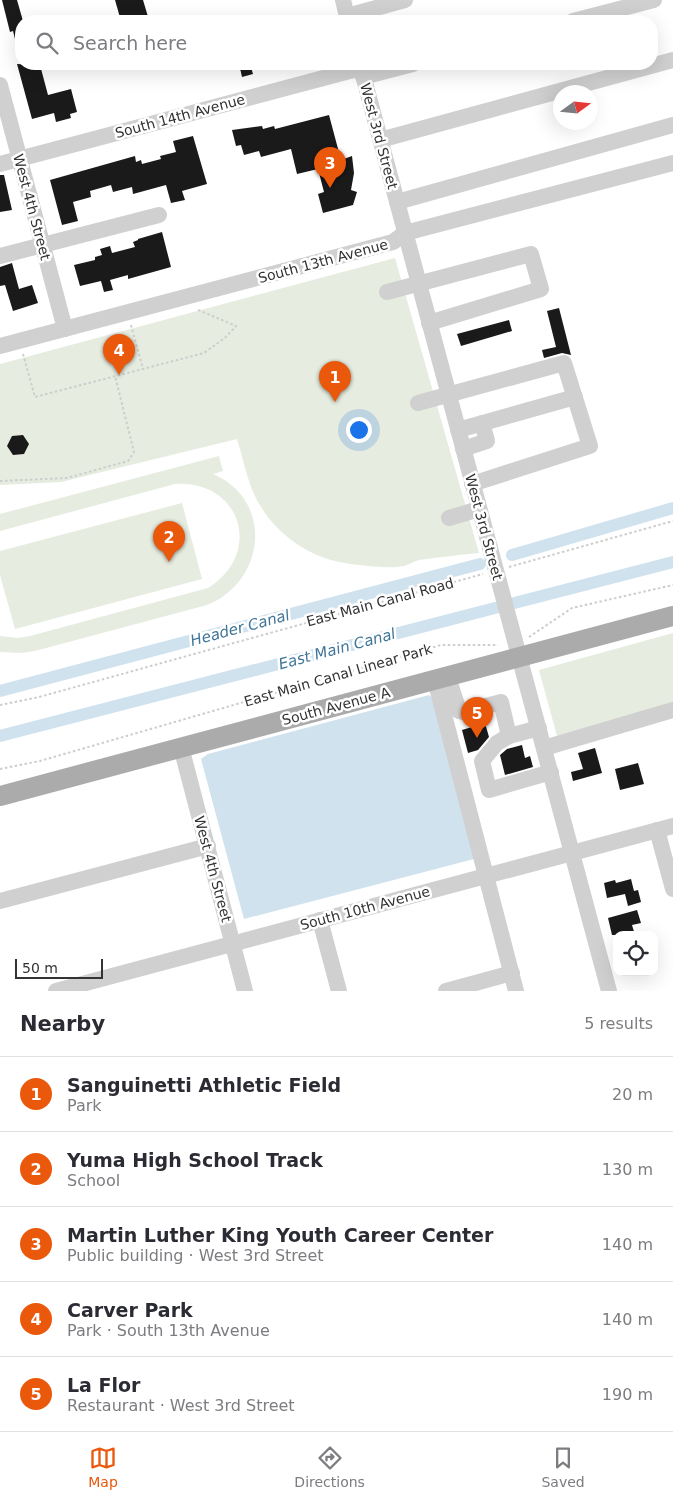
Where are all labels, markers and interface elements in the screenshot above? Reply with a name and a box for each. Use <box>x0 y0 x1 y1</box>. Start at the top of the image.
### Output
search box <box>15 15 658 70</box>
icon: search <box>33 29 61 57</box>
text: Search here <box>73 32 187 54</box>
street label: West 3rd Street <box>357 81 401 191</box>
north arrow <box>553 85 598 130</box>
street label: South 14th Avenue <box>113 91 247 141</box>
pin: 3 <box>314 147 346 188</box>
street label: West 4th Street <box>10 152 54 262</box>
street label: South 13th Avenue <box>256 236 390 286</box>
pin: 4 <box>103 334 135 375</box>
pin: 1 <box>319 361 351 402</box>
your location <box>346 417 372 443</box>
street label: West 3rd Street <box>462 472 506 582</box>
pin: 2 <box>153 521 185 562</box>
street label: East Main Canal Road <box>305 575 455 629</box>
water label: Header Canal <box>188 606 292 650</box>
water label: East Main Canal <box>277 625 398 673</box>
street label: East Main Canal Linear Park <box>242 640 435 710</box>
street label: South Avenue A <box>280 684 392 728</box>
pin: 5 <box>461 697 493 738</box>
street label: West 4th Street <box>191 814 235 924</box>
street label: South 10th Avenue <box>298 883 432 933</box>
map controls <box>613 931 658 976</box>
button: locate <box>613 931 658 976</box>
scale bar <box>15 956 102 979</box>
text: 50 m <box>22 960 58 976</box>
text: Nearby <box>20 1012 105 1036</box>
text: 5 results <box>584 1014 653 1033</box>
text: Sanguinetti Athletic Field <box>67 1074 341 1096</box>
text: 1 <box>30 1085 42 1104</box>
text: 20 m <box>612 1085 653 1104</box>
text: Park <box>67 1096 102 1115</box>
text: Yuma High School Track <box>67 1149 323 1171</box>
text: 2 <box>30 1160 42 1179</box>
text: 130 m <box>602 1160 653 1179</box>
text: School <box>67 1171 120 1190</box>
text: Martin Luther King Youth Career Center <box>67 1224 493 1246</box>
text: 3 <box>30 1235 42 1254</box>
text: 140 m <box>602 1235 653 1254</box>
text: Public building · West 3rd Street <box>67 1246 324 1265</box>
text: Carver Park <box>67 1299 193 1321</box>
text: 4 <box>30 1310 42 1329</box>
text: 140 m <box>602 1310 653 1329</box>
text: Park · South 13th Avenue <box>67 1321 270 1340</box>
text: La Flor <box>67 1374 140 1396</box>
text: 5 <box>30 1385 42 1404</box>
text: 190 m <box>602 1385 653 1404</box>
text: Restaurant · West 3rd Street <box>67 1396 295 1415</box>
tab: Map <box>88 1444 118 1490</box>
tab: Directions <box>294 1444 365 1490</box>
tab: Saved <box>541 1444 585 1490</box>

